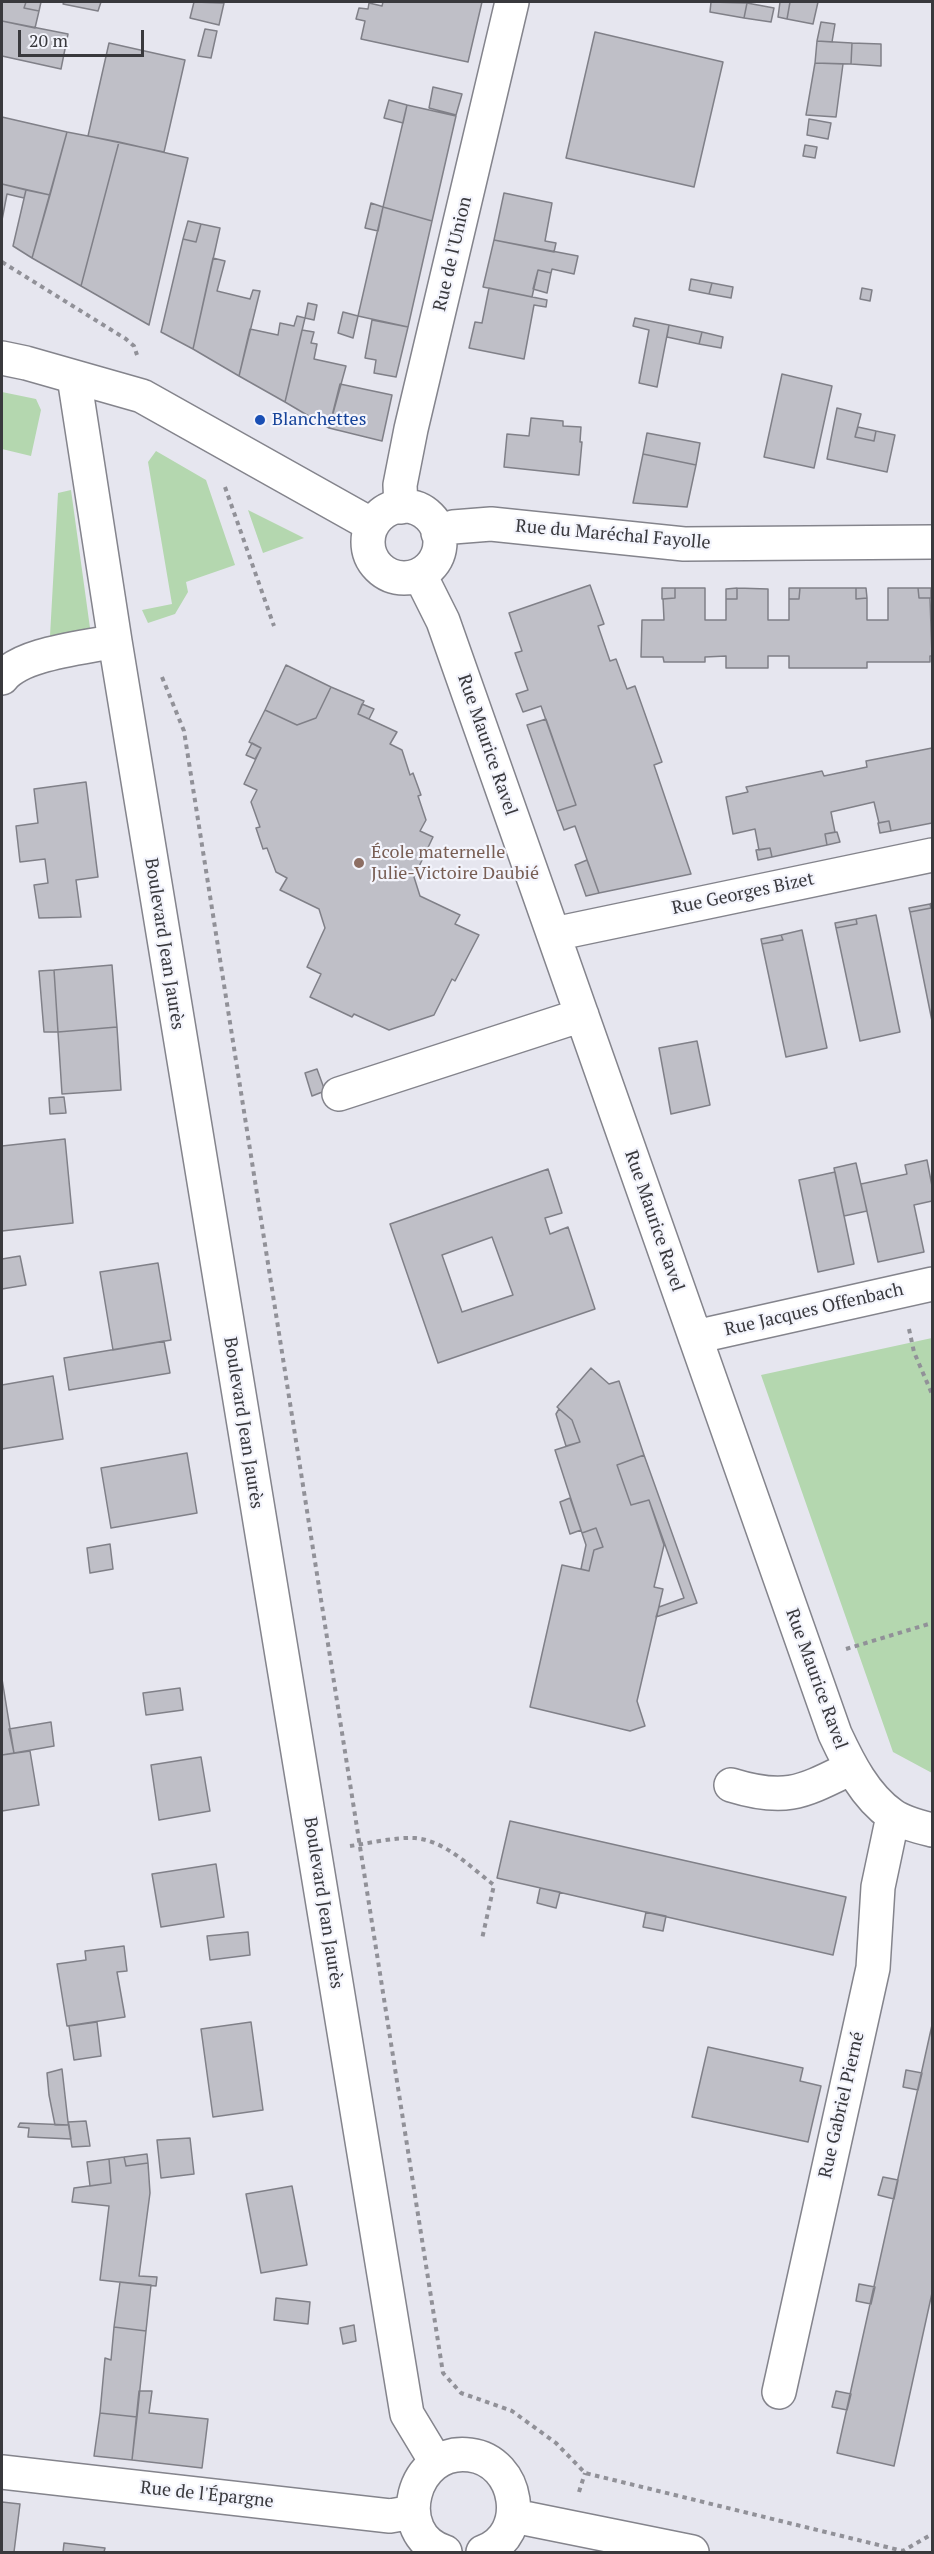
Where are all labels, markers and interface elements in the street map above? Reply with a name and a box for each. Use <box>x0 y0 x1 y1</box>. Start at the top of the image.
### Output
scale bar <box>21 18 147 56</box>
text: 20 m <box>29 28 68 52</box>
street label: Rue de l'Union <box>429 195 477 313</box>
place label: Blanchettes <box>272 409 366 431</box>
marker: Blanchettes <box>253 413 267 427</box>
street label: Rue du Maréchal Fayolle <box>514 516 712 554</box>
street label: Rue Maurice Ravel <box>453 672 521 818</box>
place label: École maternelle Julie-Victoire Daubié <box>371 842 539 884</box>
marker: École maternelle Julie-Victoire Daubié <box>352 856 366 870</box>
street label: Boulevard Jean Jaurès <box>140 857 188 1031</box>
street label: Rue Georges Bizet <box>670 868 816 920</box>
street label: Rue Maurice Ravel <box>620 1148 688 1294</box>
street label: Rue Jacques Offenbach <box>722 1279 906 1341</box>
street label: Boulevard Jean Jaurès <box>219 1336 267 1510</box>
street label: Rue Maurice Ravel <box>781 1606 851 1752</box>
street label: Boulevard Jean Jaurès <box>299 1816 347 1990</box>
street label: Rue Gabriel Pierné <box>815 2030 869 2180</box>
street label: Rue de l'Épargne <box>139 2477 275 2513</box>

